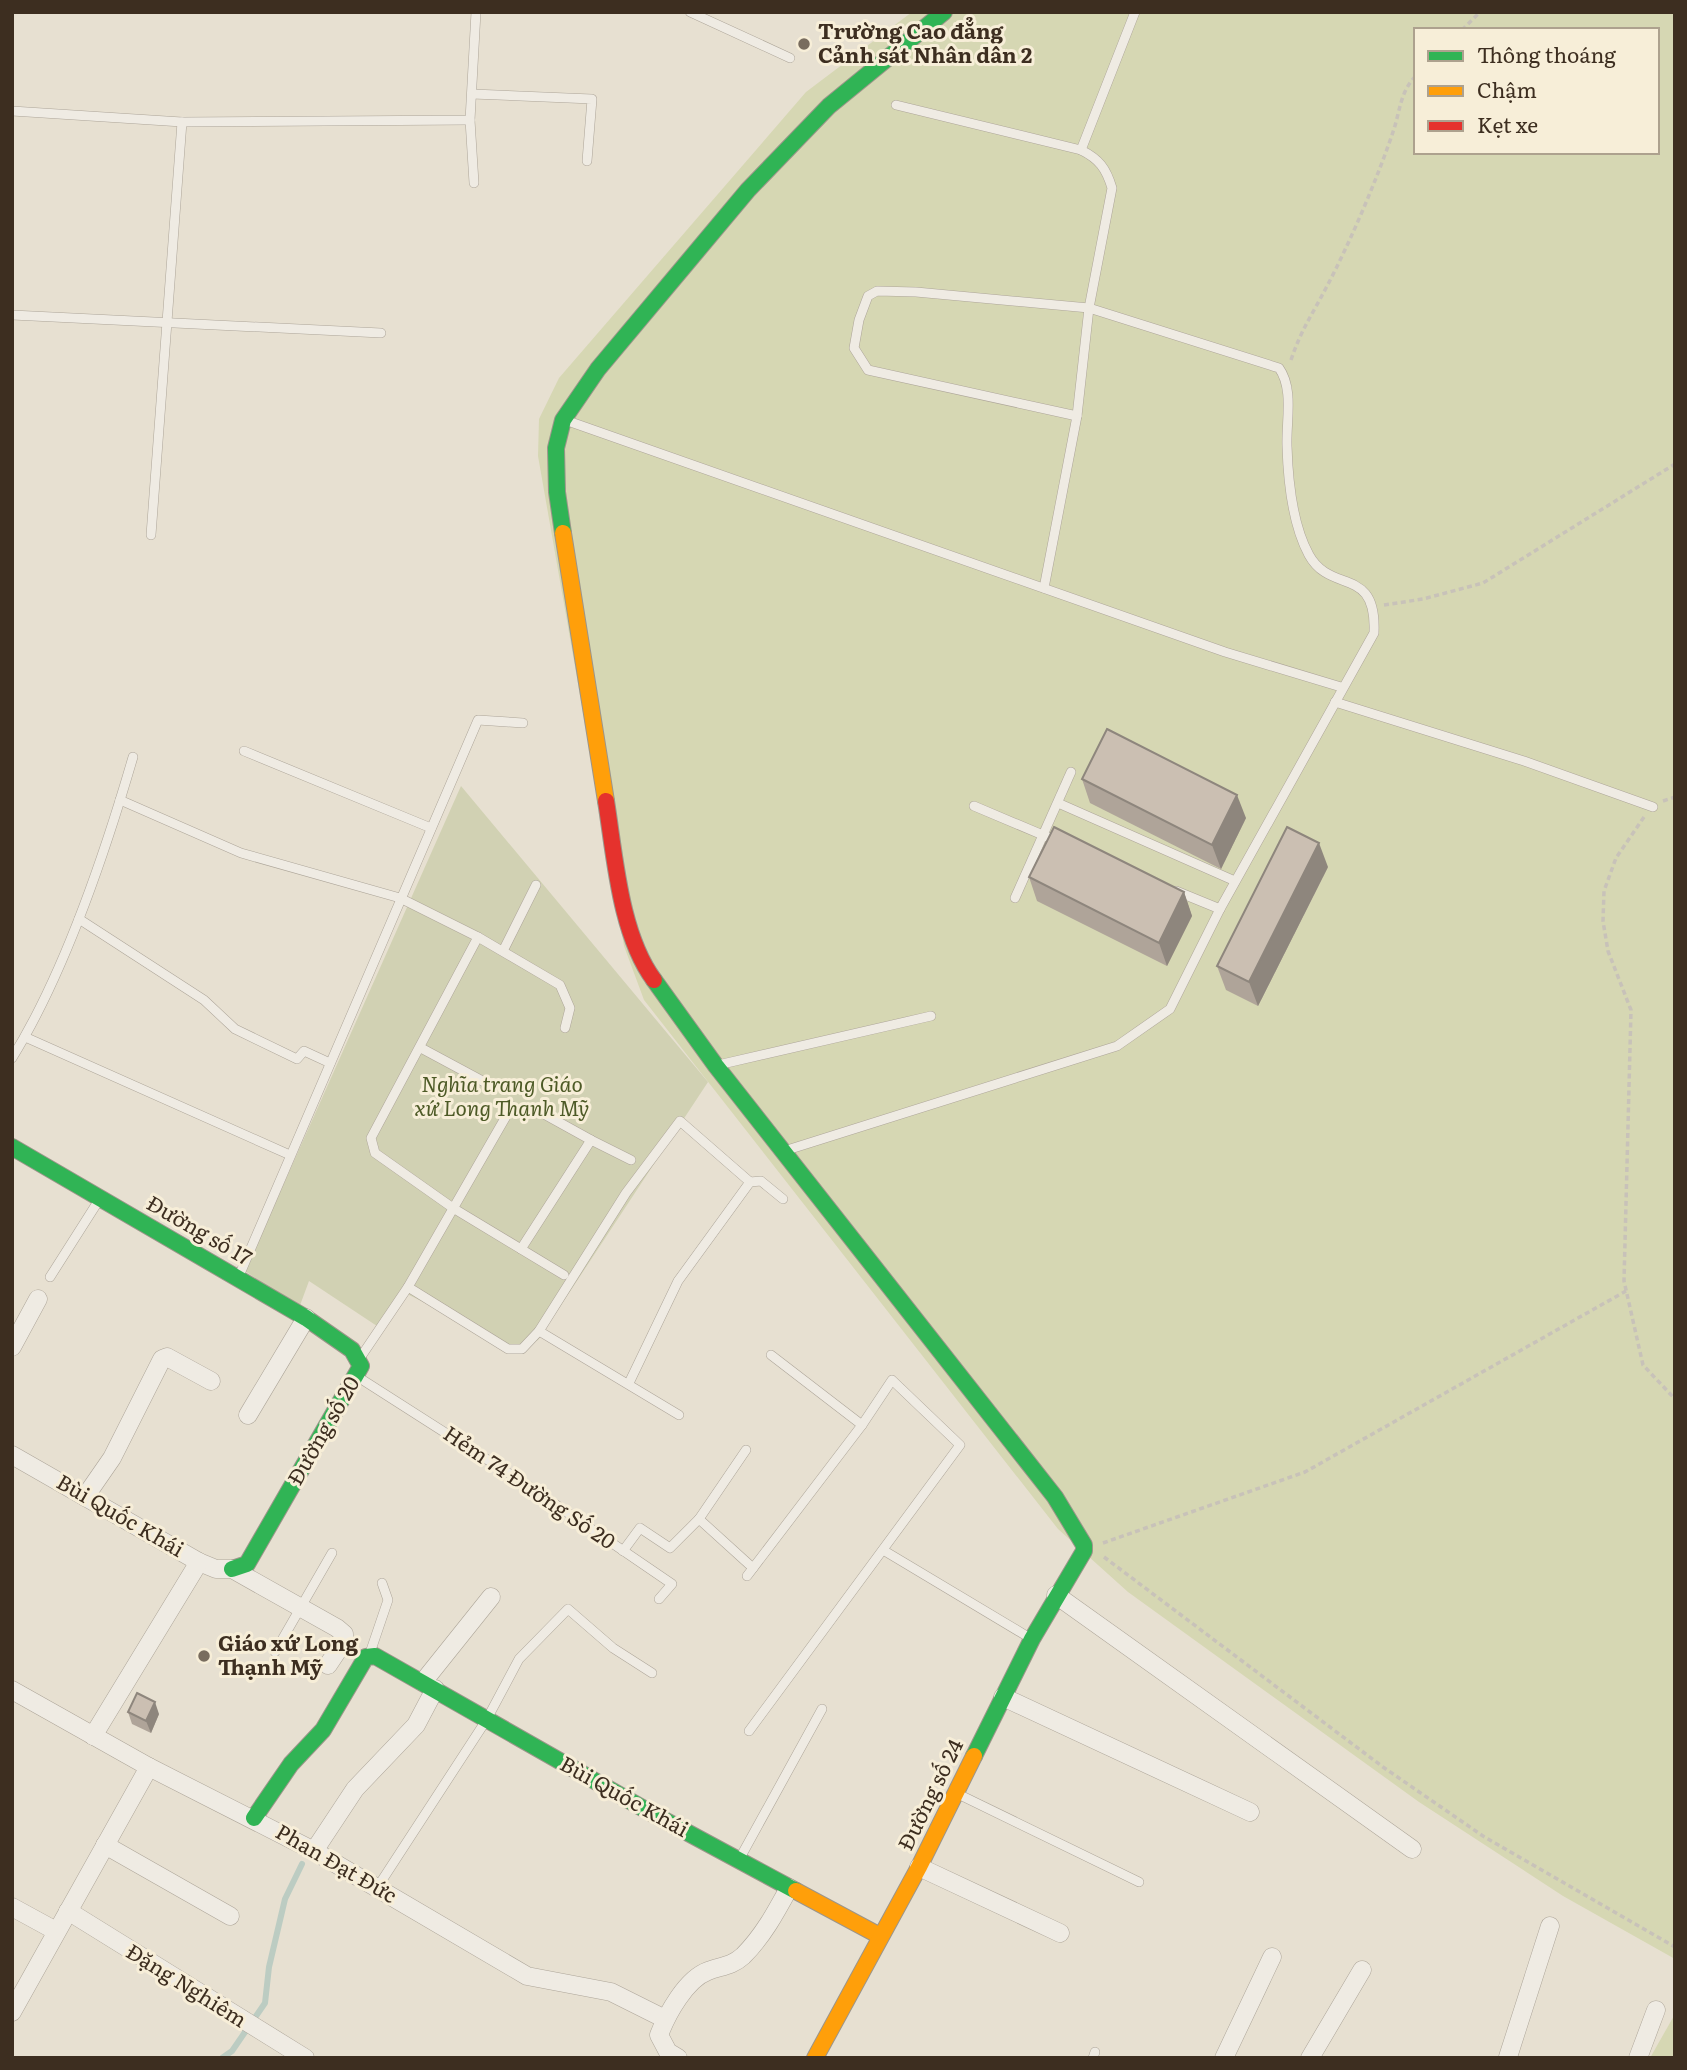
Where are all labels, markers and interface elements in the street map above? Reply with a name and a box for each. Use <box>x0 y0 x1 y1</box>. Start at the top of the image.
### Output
place label: Trường Cao đẳng Cảnh sát Nhân dân 2 <box>818 14 1032 69</box>
legend <box>1414 28 1659 154</box>
marker: Trường Cao đẳng Cảnh sát Nhân dân 2 <box>796 36 812 52</box>
text: Thông thoáng <box>1477 38 1616 69</box>
text: Chậm <box>1477 73 1537 104</box>
text: Kẹt xe <box>1477 108 1538 139</box>
park label: Nghĩa trang Giáo xứ Long Thạnh Mỹ <box>415 1067 589 1122</box>
street label: Đường số 17 <box>142 1186 259 1272</box>
street label: Đường số 20 <box>278 1370 366 1490</box>
street label: Hẻm 74 Đường Số 20 <box>438 1417 623 1555</box>
street label: Bùi Quốc Khái <box>52 1465 191 1563</box>
place label: Giáo xứ Long Thạnh Mỹ <box>218 1626 358 1681</box>
marker: Giáo xứ Long Thạnh Mỹ <box>196 1648 212 1664</box>
street label: Đường số 24 <box>888 1733 969 1855</box>
street label: Bùi Quốc Khái <box>555 1747 695 1843</box>
street label: Phan Đạt Đức <box>271 1815 404 1909</box>
street label: Đặng Nghiêm <box>121 1934 254 2033</box>

